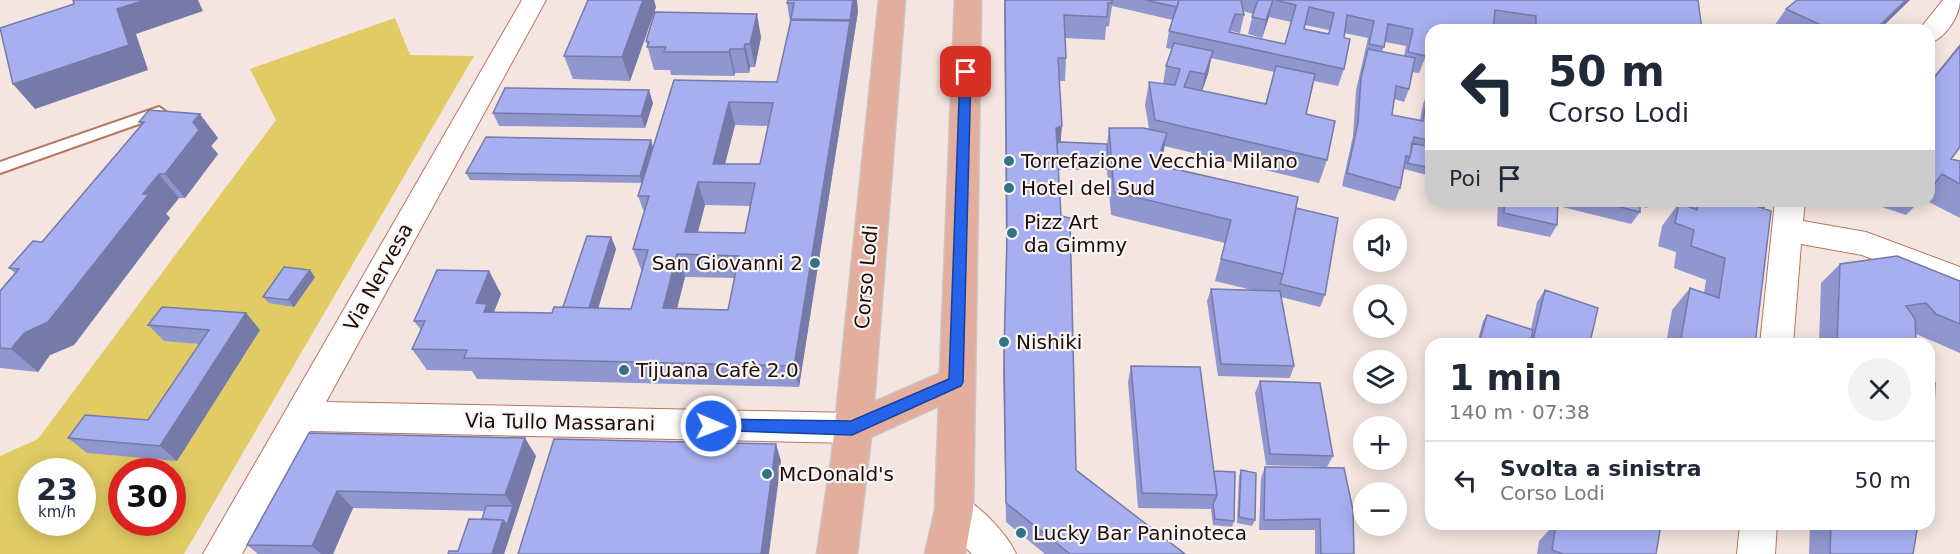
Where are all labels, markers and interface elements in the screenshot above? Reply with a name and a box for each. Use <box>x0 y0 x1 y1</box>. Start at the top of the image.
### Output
pin <box>940 46 991 97</box>
text: 50 m <box>1548 47 1665 96</box>
icon: left <box>1449 48 1527 126</box>
icon: arrive <box>949 55 982 88</box>
text: Corso Lodi <box>1548 97 1689 128</box>
place label: Torrefazione Vecchia Milano <box>1020 149 1298 173</box>
marker: Torrefazione Vecchia Milano <box>1002 154 1016 168</box>
icon: arrive <box>1493 162 1526 195</box>
text: Poi <box>1449 166 1481 191</box>
place label: Hotel del Sud <box>1021 176 1155 200</box>
marker: Hotel del Sud <box>1002 181 1016 195</box>
place label: Pizz Art da Gimmy <box>1024 210 1127 257</box>
map controls <box>1353 218 1407 536</box>
button: sound <box>1353 218 1407 272</box>
street label: Via Nervesa <box>338 219 418 335</box>
street label: Corso Lodi <box>849 224 883 330</box>
marker: Pizz Art da Gimmy <box>1005 226 1019 240</box>
place label: San Giovanni 2 <box>652 251 803 275</box>
marker: San Giovanni 2 <box>808 256 822 270</box>
button: search <box>1353 284 1407 338</box>
place label: Nishiki <box>1016 330 1082 354</box>
marker: Nishiki <box>997 335 1011 349</box>
button: layers <box>1353 350 1407 404</box>
text: 1 min <box>1449 357 1562 398</box>
place label: Tijuana Cafè 2.0 <box>635 358 799 382</box>
button: close <box>1848 358 1911 421</box>
marker: Tijuana Cafè 2.0 <box>617 363 631 377</box>
position arrow <box>679 394 743 458</box>
text: 140 m · 07:38 <box>1449 400 1590 424</box>
street label: Via Tullo Massarani <box>465 408 655 436</box>
button: + <box>1353 416 1407 470</box>
text: Svolta a sinistra <box>1500 456 1702 481</box>
speed limit sign: 30 <box>108 458 186 536</box>
place label: McDonald's <box>779 462 894 486</box>
icon: left <box>1449 464 1482 497</box>
marker: McDonald's <box>760 467 774 481</box>
text: 50 m <box>1855 468 1911 493</box>
text: 23 <box>36 472 78 507</box>
text: Corso Lodi <box>1500 481 1605 505</box>
button: − <box>1353 482 1407 536</box>
text: km/h <box>38 503 76 521</box>
place label: Lucky Bar Paninoteca <box>1033 521 1247 545</box>
marker: Lucky Bar Paninoteca <box>1014 526 1028 540</box>

